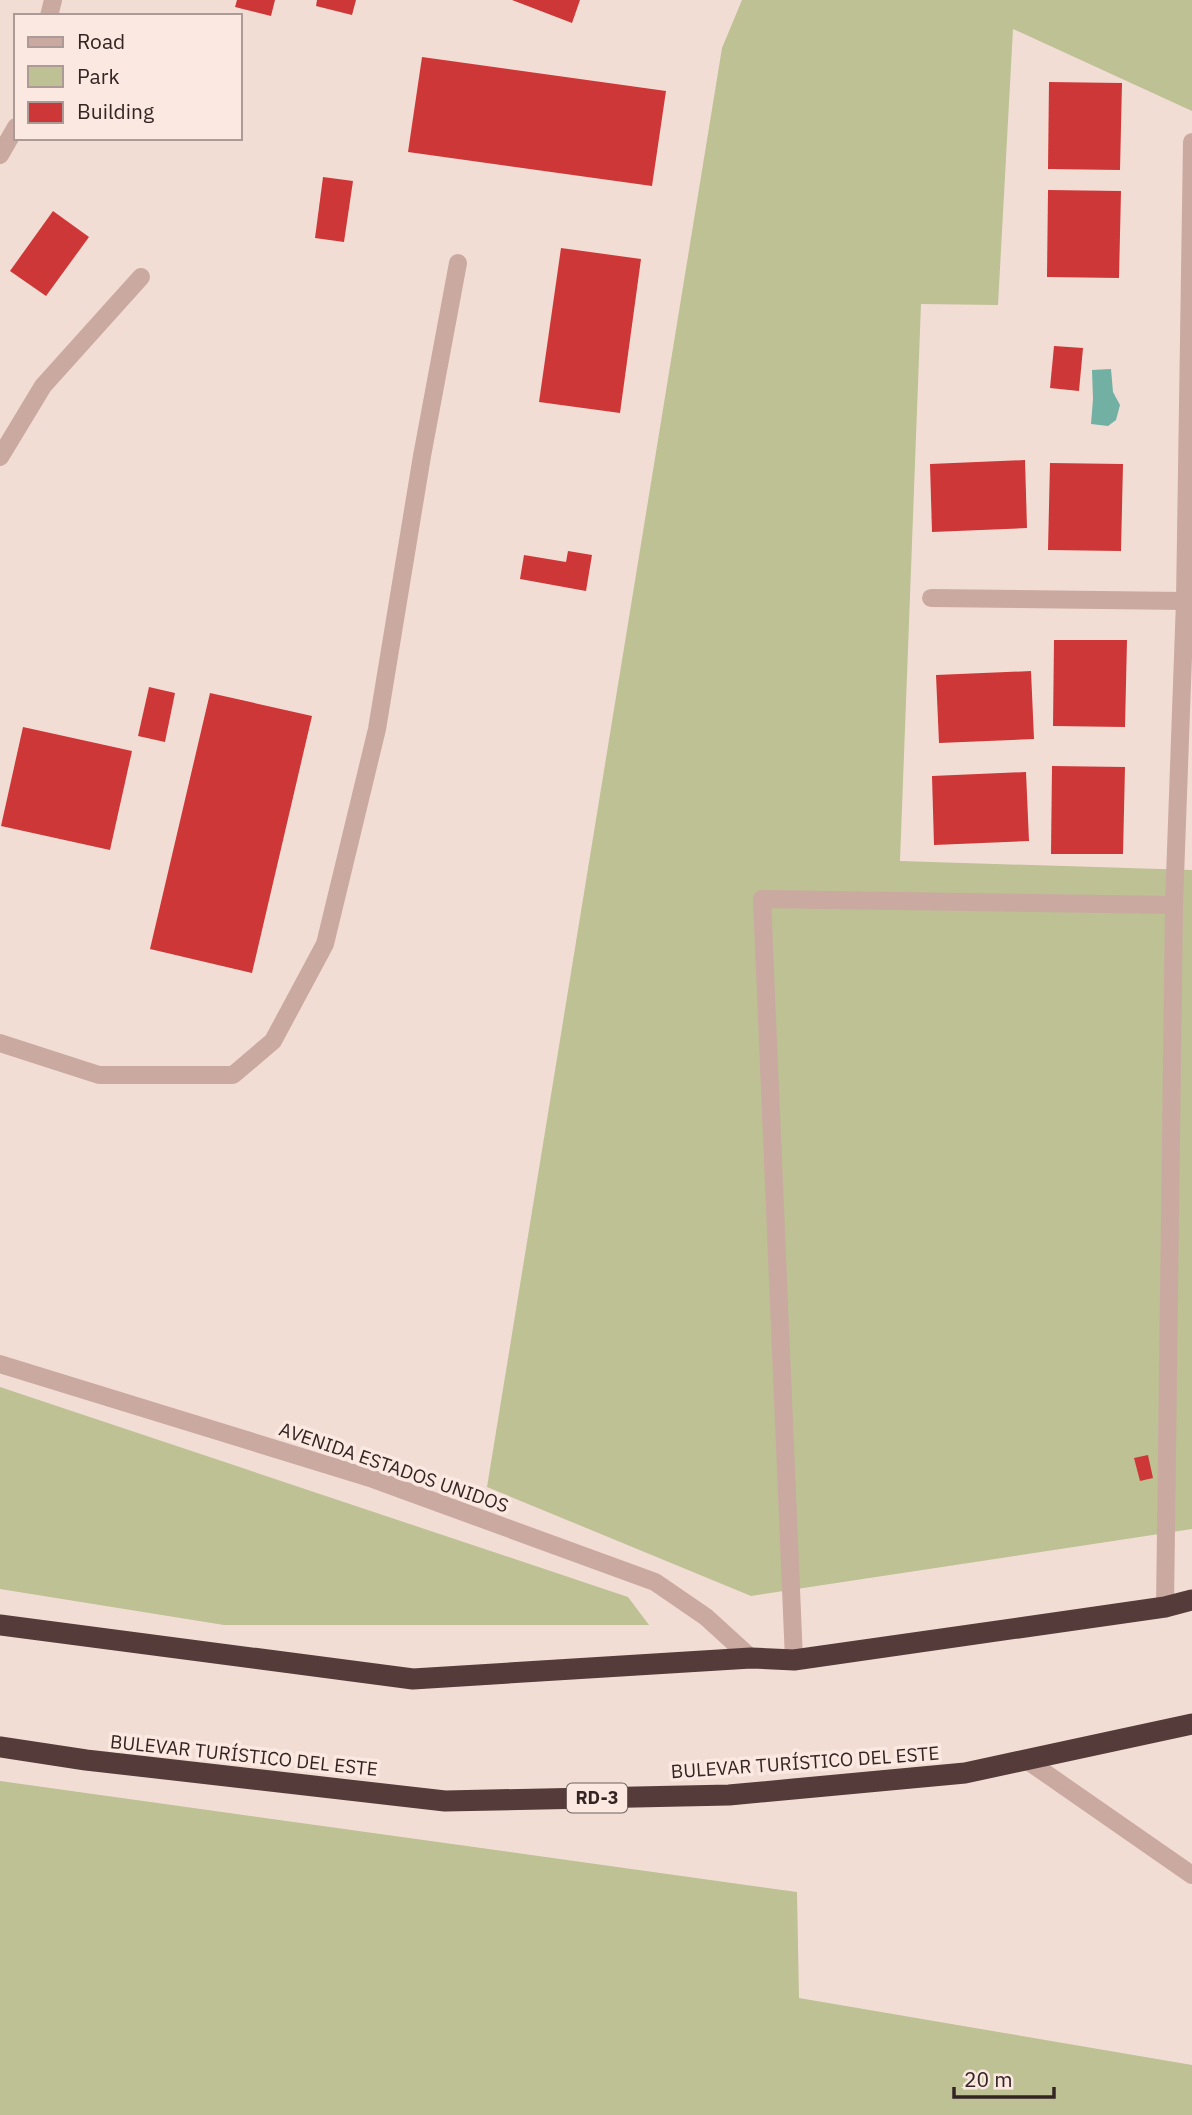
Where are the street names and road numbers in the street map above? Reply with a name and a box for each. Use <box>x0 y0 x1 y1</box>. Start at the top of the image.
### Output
street label: AVENIDA ESTADOS UNIDOS <box>276 1416 512 1518</box>
street label: BULEVAR TURÍSTICO DEL ESTE <box>109 1729 379 1781</box>
street label: BULEVAR TURÍSTICO DEL ESTE <box>670 1741 940 1783</box>
road number: RD-3 <box>567 1783 627 1812</box>

